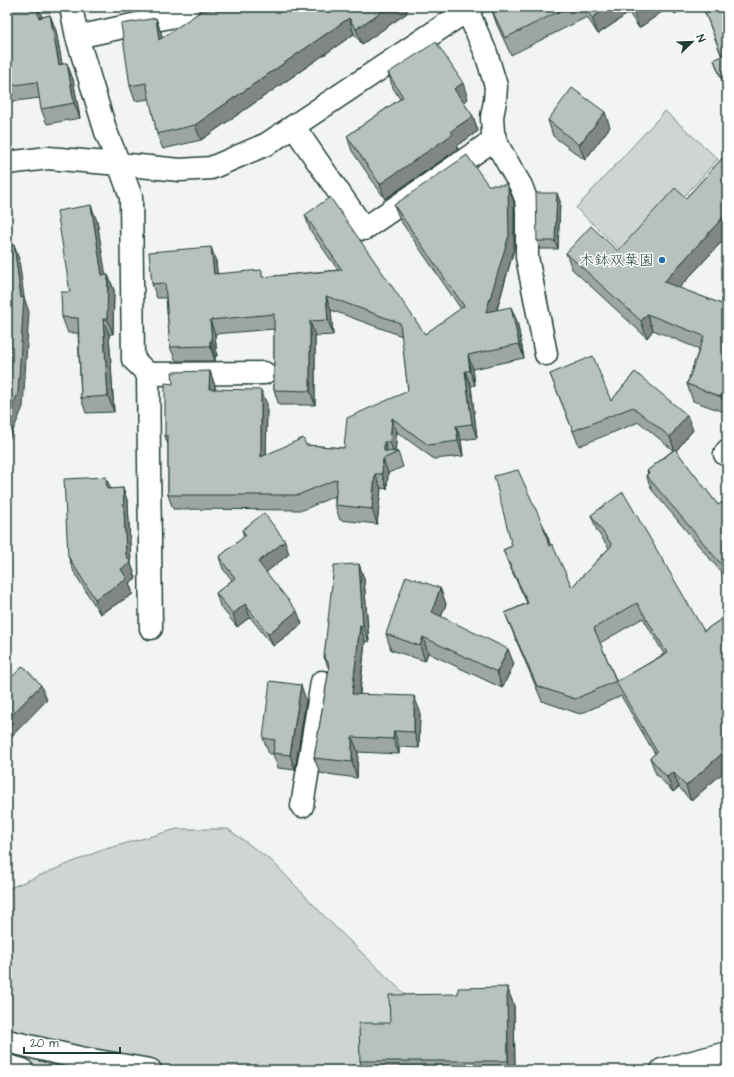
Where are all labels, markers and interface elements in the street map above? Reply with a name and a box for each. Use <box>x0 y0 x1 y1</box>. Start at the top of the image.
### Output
north arrow <box>672 22 712 62</box>
text: N <box>692 32 709 44</box>
place label: 木鉢双葉園 <box>579 250 654 271</box>
marker: 木鉢双葉園 <box>657 255 667 265</box>
scale bar <box>24 1029 120 1055</box>
text: 20 m <box>30 1035 59 1052</box>

